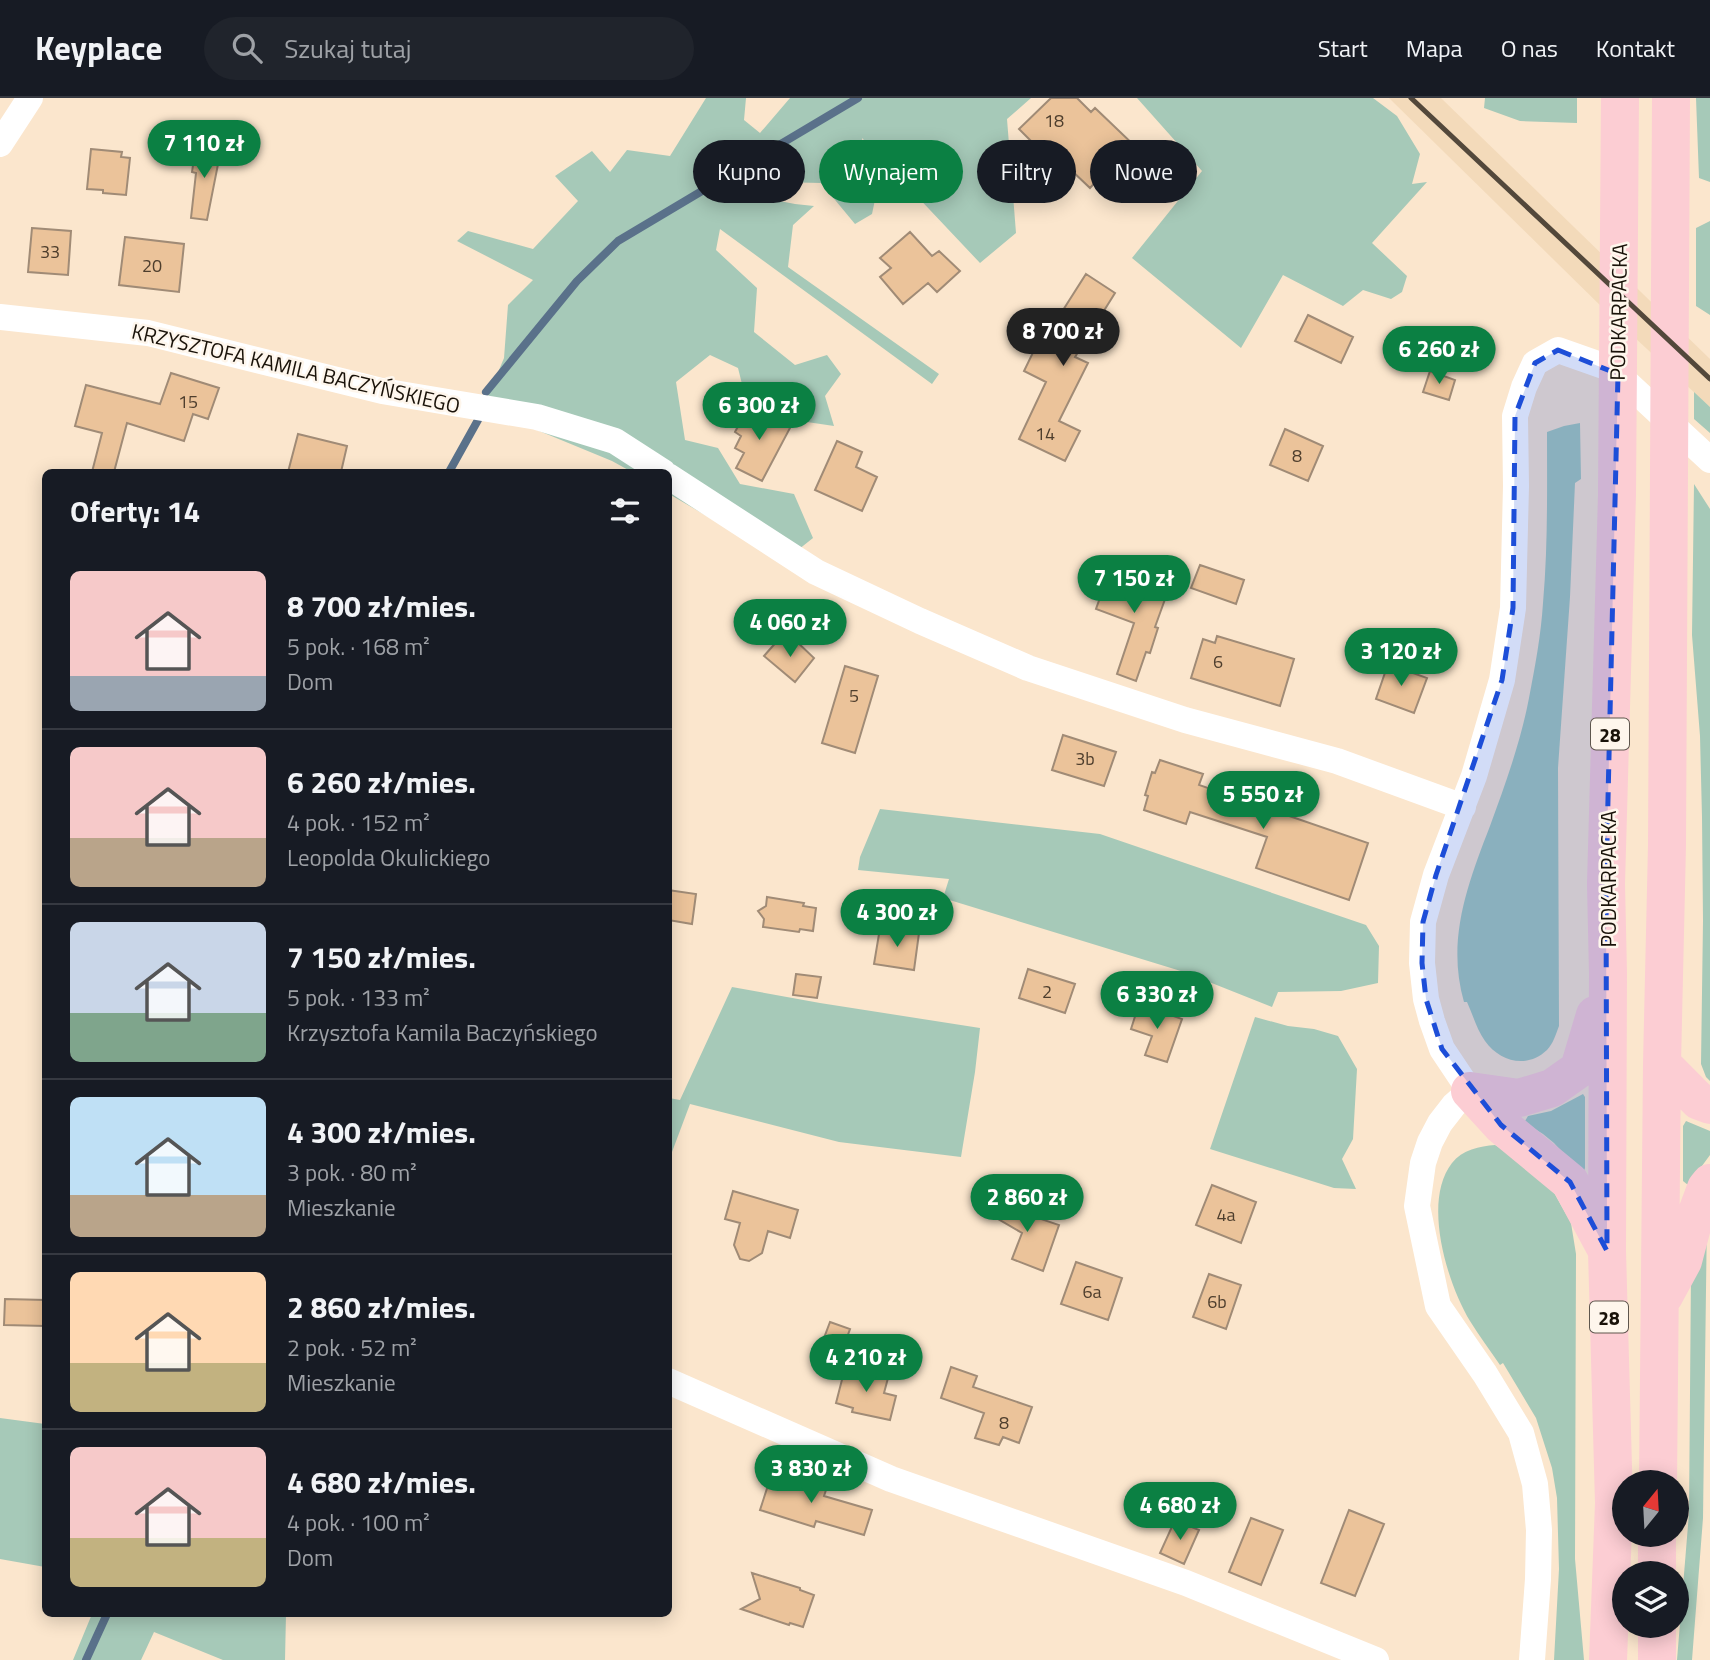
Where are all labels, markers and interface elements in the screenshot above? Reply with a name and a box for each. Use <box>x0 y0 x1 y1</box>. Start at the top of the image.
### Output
search box <box>204 17 694 80</box>
text: Keyplace <box>35 23 162 73</box>
icon: search <box>228 29 266 67</box>
text: Szukaj tutaj <box>284 29 411 68</box>
text: Start <box>1318 30 1368 66</box>
text: Mapa <box>1406 30 1463 66</box>
text: O nas <box>1501 30 1558 66</box>
text: Kontakt <box>1596 30 1675 66</box>
house number: 18 <box>1044 107 1064 134</box>
pin: 7 110 zł <box>132 120 276 180</box>
text: 7 110 zł <box>164 125 244 160</box>
chip: Kupno <box>693 140 805 203</box>
chip: Wynajem <box>819 140 963 203</box>
chip: Filtry <box>977 140 1076 203</box>
chip: Nowe <box>1090 140 1197 203</box>
house number: 33 <box>40 238 60 265</box>
street label: PODKARPACKA <box>1601 243 1635 381</box>
house number: 20 <box>142 252 162 279</box>
pin: 8 700 zł <box>991 308 1135 368</box>
text: 8 700 zł <box>1023 313 1103 348</box>
street label: KRZYSZTOFA KAMILA BACZYŃSKIEGO <box>129 315 463 421</box>
pin: 6 260 zł <box>1367 327 1511 386</box>
text: 6 260 zł <box>1399 331 1479 366</box>
pin: 6 300 zł <box>687 382 831 442</box>
text: 6 300 zł <box>719 387 799 422</box>
house number: 15 <box>178 388 198 415</box>
house number: 14 <box>1035 420 1055 447</box>
house number: 8 <box>1292 442 1302 469</box>
text: Oferty: 14 <box>70 488 200 534</box>
icon: filters <box>606 492 644 530</box>
pin: 7 150 zł <box>1062 556 1206 615</box>
text: 7 150 zł <box>1094 560 1174 595</box>
text: 8 700 zł/mies. <box>287 583 476 629</box>
icon: home <box>126 599 210 683</box>
pin: 4 060 zł <box>718 600 862 659</box>
text: 4 060 zł <box>750 604 830 639</box>
pin: 3 120 zł <box>1329 628 1473 688</box>
text: 5 pok. · 168 m² <box>287 629 430 664</box>
text: 3 120 zł <box>1361 633 1441 668</box>
house number: 6 <box>1213 648 1223 675</box>
text: Dom <box>287 664 333 699</box>
house number: 5 <box>849 682 859 709</box>
road number: 28 <box>1591 719 1629 750</box>
house number: 3b <box>1075 745 1095 772</box>
text: 6 260 zł/mies. <box>287 759 476 805</box>
pin: 5 550 zł <box>1191 772 1335 831</box>
icon: home <box>126 775 210 859</box>
text: 5 550 zł <box>1223 776 1303 811</box>
text: 4 pok. · 152 m² <box>287 805 430 840</box>
street label: PODKARPACKA <box>1592 810 1624 948</box>
text: Leopolda Okulickiego <box>287 840 490 875</box>
pin: 4 300 zł <box>825 890 969 949</box>
text: 4 300 zł <box>857 894 937 929</box>
text: 7 150 zł/mies. <box>287 934 476 980</box>
icon: home <box>126 950 210 1034</box>
pin: 6 330 zł <box>1085 972 1229 1031</box>
text: 6 330 zł <box>1117 976 1197 1011</box>
house number: 2 <box>1042 978 1052 1005</box>
text: 5 pok. · 133 m² <box>287 980 430 1015</box>
text: Krzysztofa Kamila Baczyńskiego <box>287 1015 598 1050</box>
text: 4 300 zł/mies. <box>287 1109 476 1155</box>
icon: home <box>126 1125 210 1209</box>
text: 3 pok. · 80 m² <box>287 1155 417 1190</box>
pin: 2 860 zł <box>955 1174 1099 1234</box>
text: 2 860 zł <box>987 1179 1067 1214</box>
text: Mieszkanie <box>287 1190 396 1225</box>
house number: 4a <box>1216 1201 1236 1228</box>
house number: 6a <box>1082 1278 1102 1305</box>
text: 2 860 zł/mies. <box>287 1284 476 1330</box>
house number: 6b <box>1207 1288 1227 1315</box>
icon: home <box>126 1300 210 1384</box>
road number: 28 <box>1590 1302 1628 1332</box>
text: 2 pok. · 52 m² <box>287 1330 417 1365</box>
pin: 4 210 zł <box>794 1334 938 1394</box>
text: 4 210 zł <box>826 1339 906 1374</box>
text: Mieszkanie <box>287 1365 396 1400</box>
house number: 8 <box>999 1409 1009 1436</box>
pin: 3 830 zł <box>739 1446 883 1505</box>
text: 3 830 zł <box>771 1450 851 1485</box>
text: 4 680 zł/mies. <box>287 1459 476 1505</box>
north arrow <box>1612 1470 1689 1547</box>
map controls <box>1612 1470 1689 1638</box>
icon: home <box>126 1475 210 1559</box>
pin: 4 680 zł <box>1108 1482 1252 1542</box>
text: 4 680 zł <box>1140 1487 1220 1522</box>
text: 4 pok. · 100 m² <box>287 1505 430 1540</box>
text: Dom <box>287 1540 333 1575</box>
button: layers <box>1612 1561 1689 1638</box>

